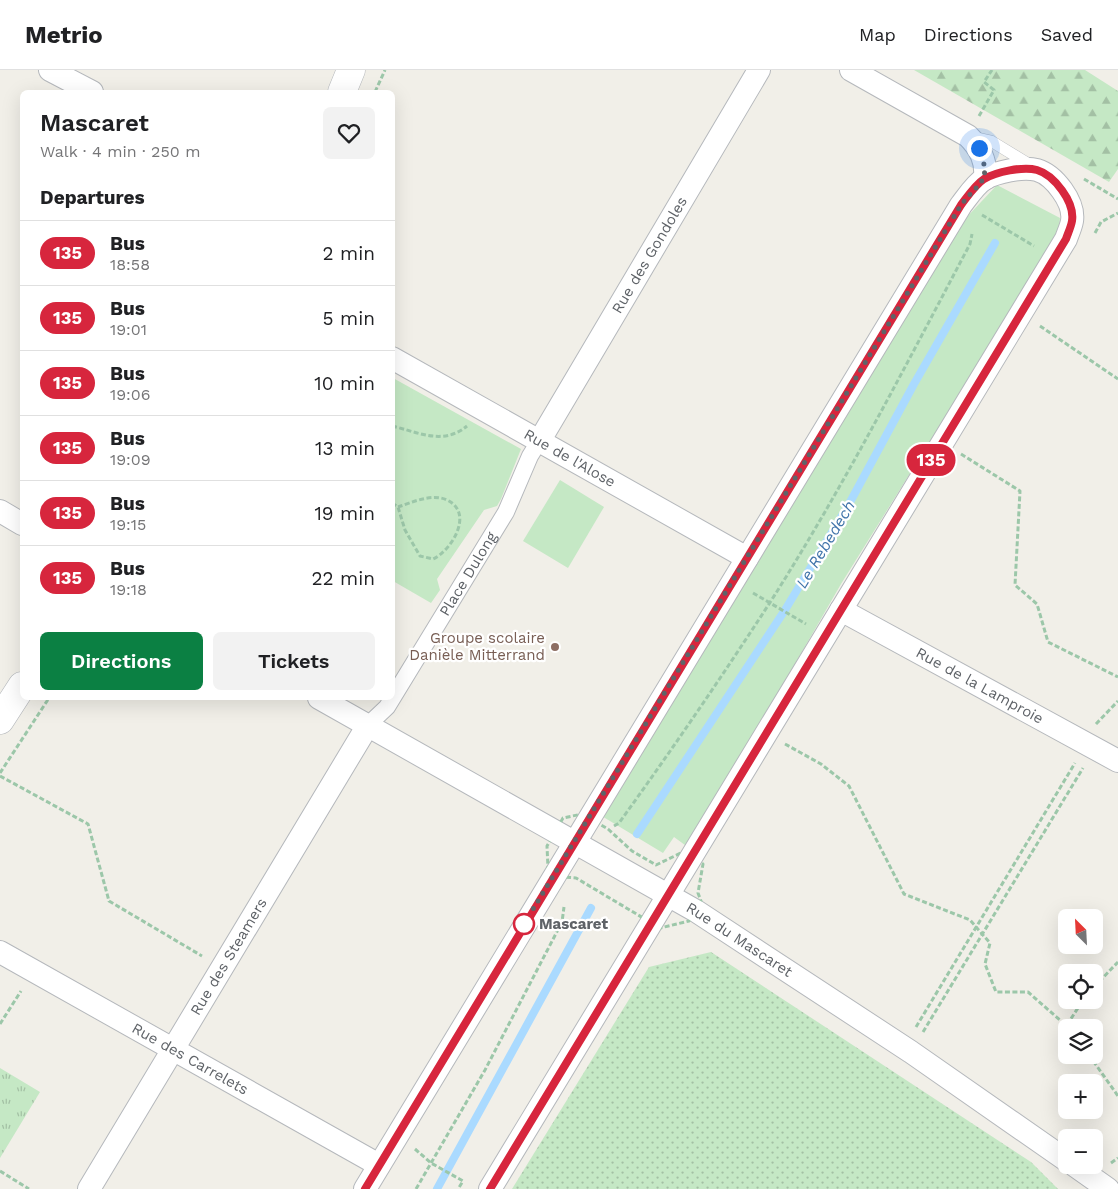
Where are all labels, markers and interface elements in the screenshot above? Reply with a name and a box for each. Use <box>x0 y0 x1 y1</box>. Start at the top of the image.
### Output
text: Metrio <box>25 21 103 49</box>
text: Map <box>859 24 896 45</box>
text: Directions <box>924 24 1013 45</box>
text: Saved <box>1041 24 1093 45</box>
button: heart <box>323 107 375 159</box>
text: Mascaret <box>40 109 149 137</box>
your location <box>967 136 992 161</box>
text: Walk · 4 min · 250 m <box>40 142 200 161</box>
text: Departures <box>40 186 145 209</box>
street label: Rue des Gondoles <box>608 193 691 317</box>
text: Bus <box>110 232 145 255</box>
text: 135 <box>53 242 82 263</box>
text: 2 min <box>323 242 375 265</box>
text: 18:58 <box>110 255 150 274</box>
text: Bus <box>110 297 145 320</box>
text: 135 <box>53 307 82 328</box>
text: 5 min <box>323 307 375 330</box>
text: 19:01 <box>110 320 147 339</box>
text: Bus <box>110 362 145 385</box>
text: 135 <box>53 372 82 393</box>
text: 10 min <box>314 372 375 395</box>
text: 19:06 <box>110 385 151 404</box>
street label: Rue de l'Alose <box>521 425 619 491</box>
text: Bus <box>110 427 145 450</box>
text: 135 <box>53 437 82 458</box>
text: 13 min <box>315 437 375 460</box>
line badge: 135 <box>902 444 960 476</box>
text: 135 <box>917 449 945 470</box>
text: 19:09 <box>110 450 151 469</box>
text: Bus <box>110 492 145 515</box>
water label: Le Rebedech <box>792 497 859 591</box>
text: 135 <box>53 502 82 523</box>
text: 19 min <box>314 502 375 525</box>
text: 19:15 <box>110 515 146 534</box>
street label: Place Dulong <box>436 529 501 619</box>
text: Bus <box>110 557 145 580</box>
text: 135 <box>53 567 82 588</box>
text: 22 min <box>311 567 375 590</box>
text: 19:18 <box>110 580 147 599</box>
place label: Groupe scolaire Danièle Mitterrand <box>409 629 545 664</box>
button: Directions <box>40 632 203 690</box>
button: Tickets <box>213 632 375 690</box>
marker: Groupe scolaire Danièle Mitterrand <box>549 641 561 653</box>
street label: Rue de la Lamproie <box>913 644 1047 728</box>
street label: Rue des Steamers <box>186 895 271 1019</box>
street label: Rue du Mascaret <box>683 898 797 981</box>
north arrow <box>1058 909 1102 954</box>
map controls <box>1058 909 1103 1174</box>
marker: Mascaret <box>513 913 535 935</box>
place label: Mascaret <box>539 915 608 933</box>
button: locate <box>1058 964 1103 1009</box>
street label: Rue des Carrelets <box>129 1019 251 1099</box>
button: layers <box>1058 1019 1103 1064</box>
button: + <box>1058 1074 1103 1119</box>
button: − <box>1058 1129 1103 1174</box>

